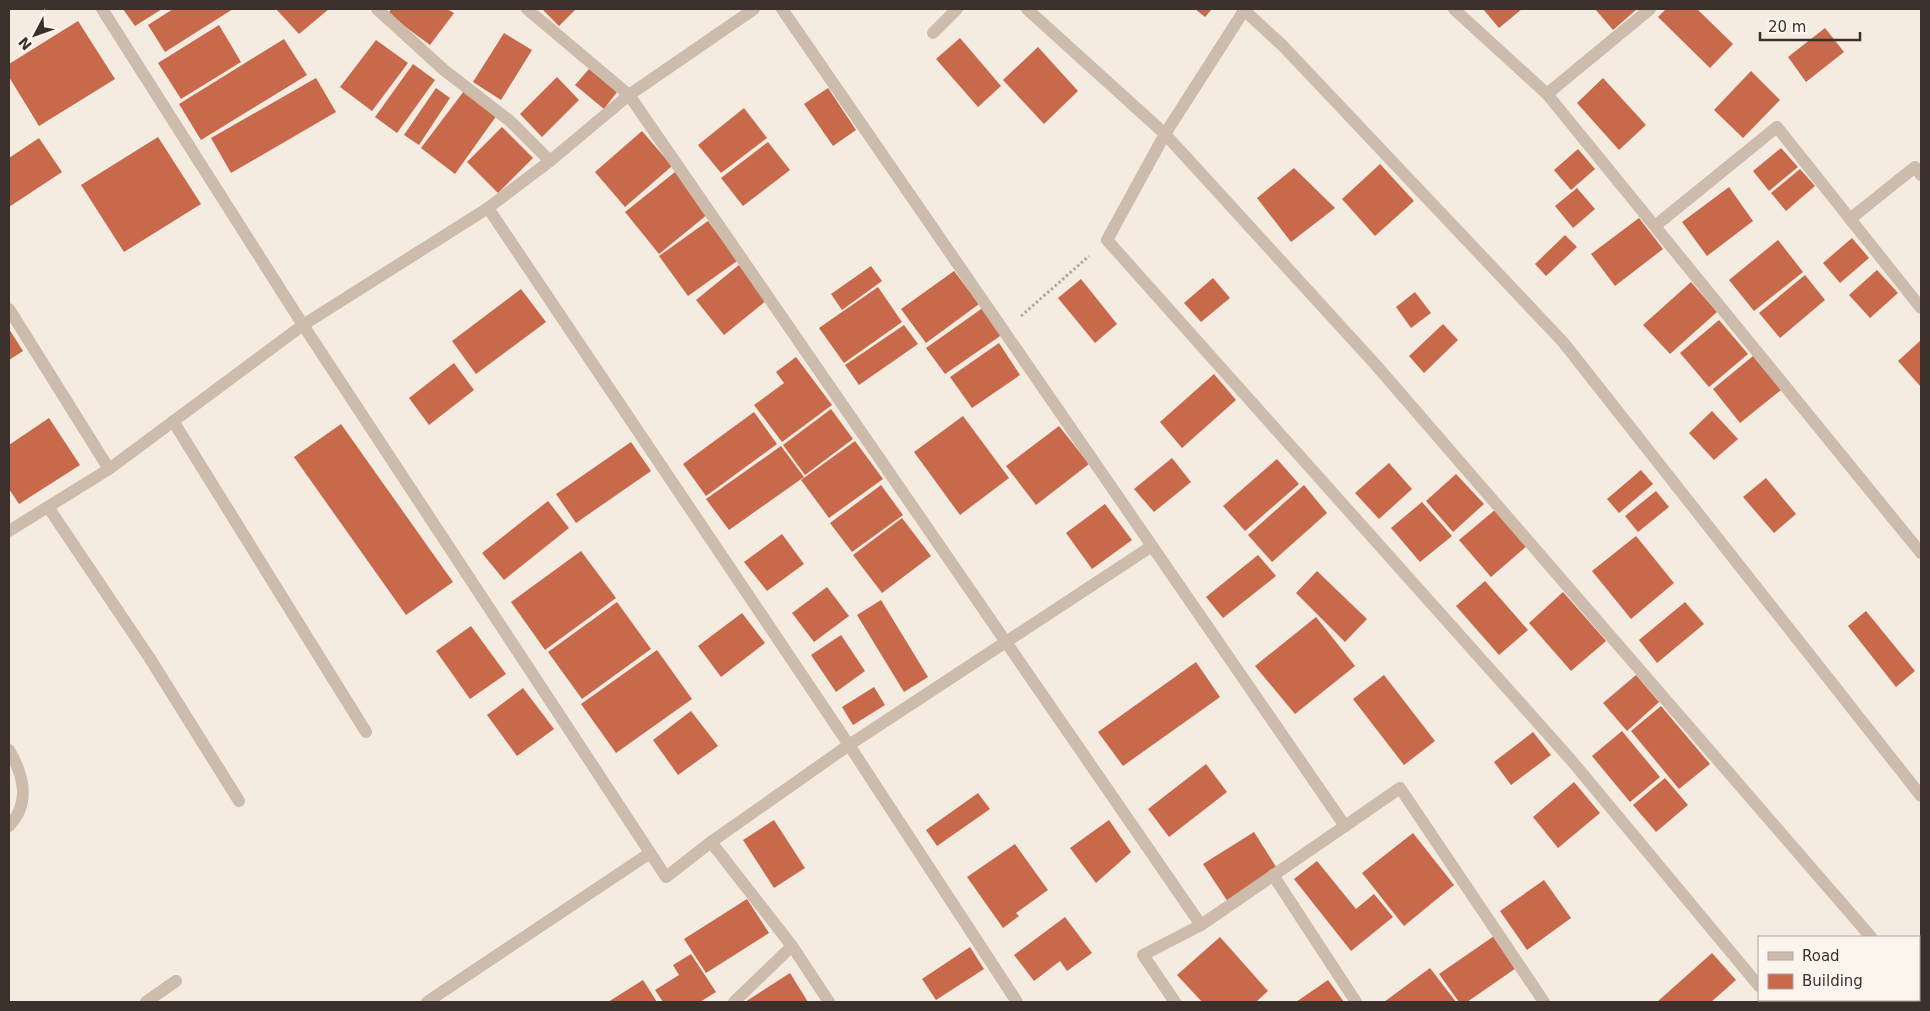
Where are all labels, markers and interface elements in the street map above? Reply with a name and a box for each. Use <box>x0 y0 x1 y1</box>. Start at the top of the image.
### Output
north arrow <box>10 10 60 60</box>
scale bar <box>1760 10 1860 42</box>
text: 20 m <box>1768 18 1806 36</box>
text: N <box>15 34 35 53</box>
legend <box>1758 936 1920 1001</box>
text: Road <box>1802 947 1840 965</box>
text: Building <box>1802 972 1863 990</box>

